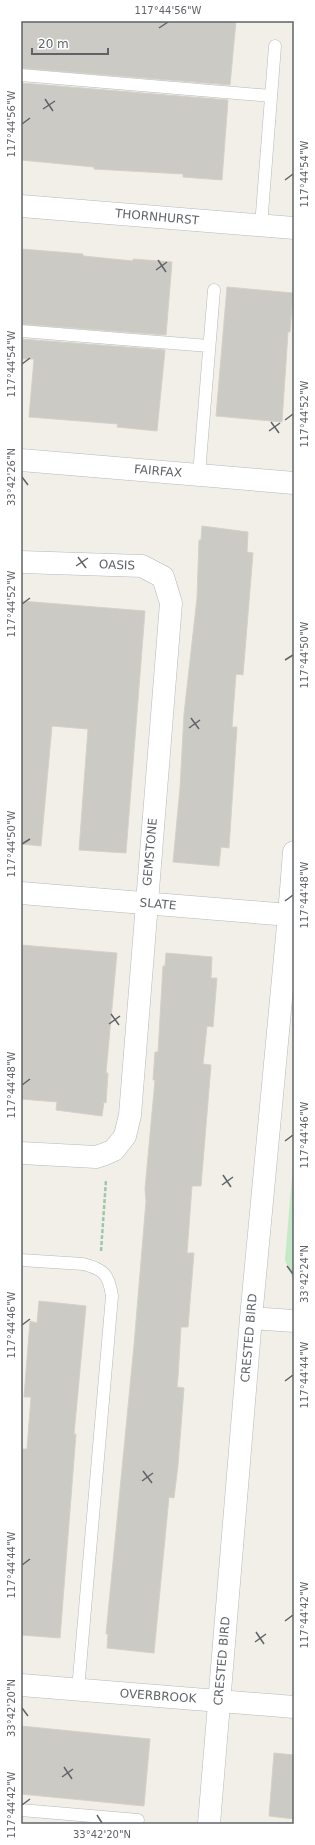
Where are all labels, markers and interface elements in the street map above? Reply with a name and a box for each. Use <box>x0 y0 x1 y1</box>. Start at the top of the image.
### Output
text: 117°44'56"W <box>135 5 201 16</box>
scale bar <box>32 30 108 56</box>
text: 20 m <box>38 37 69 51</box>
text: 117°44'56"W <box>6 91 17 157</box>
text: 117°44'54"W <box>299 141 310 207</box>
street label: THORNHURST <box>113 206 200 228</box>
text: 117°44'54"W <box>6 331 17 397</box>
text: 117°44'52"W <box>299 381 310 447</box>
text: 33°42'26"N <box>6 448 17 506</box>
street label: FAIRFAX <box>133 462 183 480</box>
street label: OASIS <box>99 557 135 573</box>
text: 117°44'52"W <box>6 571 17 637</box>
text: 117°44'50"W <box>299 622 310 688</box>
text: 117°44'50"W <box>6 811 17 877</box>
street label: GEMSTONE <box>140 817 160 887</box>
text: 117°44'48"W <box>299 862 310 928</box>
street label: SLATE <box>139 895 177 913</box>
text: 117°44'48"W <box>6 1052 17 1118</box>
text: 117°44'46"W <box>299 1102 310 1168</box>
text: 33°42'24"N <box>299 1245 310 1303</box>
text: 117°44'46"W <box>6 1292 17 1358</box>
street label: CRESTED BIRD <box>238 1293 260 1383</box>
text: 117°44'44"W <box>299 1342 310 1408</box>
text: 117°44'44"W <box>6 1532 17 1598</box>
text: 117°44'42"W <box>299 1582 310 1648</box>
street label: CRESTED BIRD <box>211 1616 233 1706</box>
text: 33°42'20"N <box>6 1679 17 1737</box>
street label: OVERBROOK <box>119 1686 198 1706</box>
text: 117°44'42"W <box>6 1772 17 1838</box>
text: 33°42'20"N <box>73 1829 131 1840</box>

